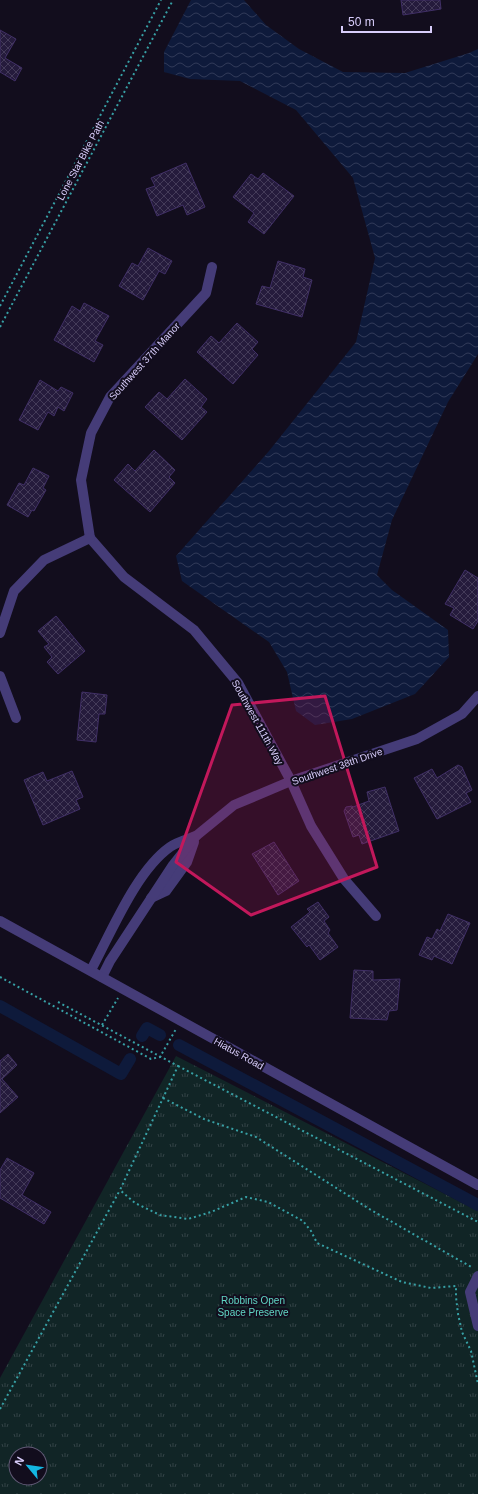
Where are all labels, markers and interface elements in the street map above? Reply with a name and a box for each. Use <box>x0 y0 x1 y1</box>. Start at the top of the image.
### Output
scale bar <box>342 8 431 34</box>
text: 50 m <box>348 15 375 29</box>
street label: Lone Star Bike Path <box>55 118 106 202</box>
street label: Southwest 37th Manor <box>107 320 182 402</box>
street label: Southwest 111th Way <box>230 678 286 767</box>
street label: Southwest 38th Drive <box>290 746 384 787</box>
street label: Hiatus Road <box>212 1035 265 1072</box>
park label: Robbins Open Space Preserve <box>217 1295 289 1318</box>
north arrow <box>8 1446 48 1486</box>
text: N <box>12 1455 26 1468</box>

